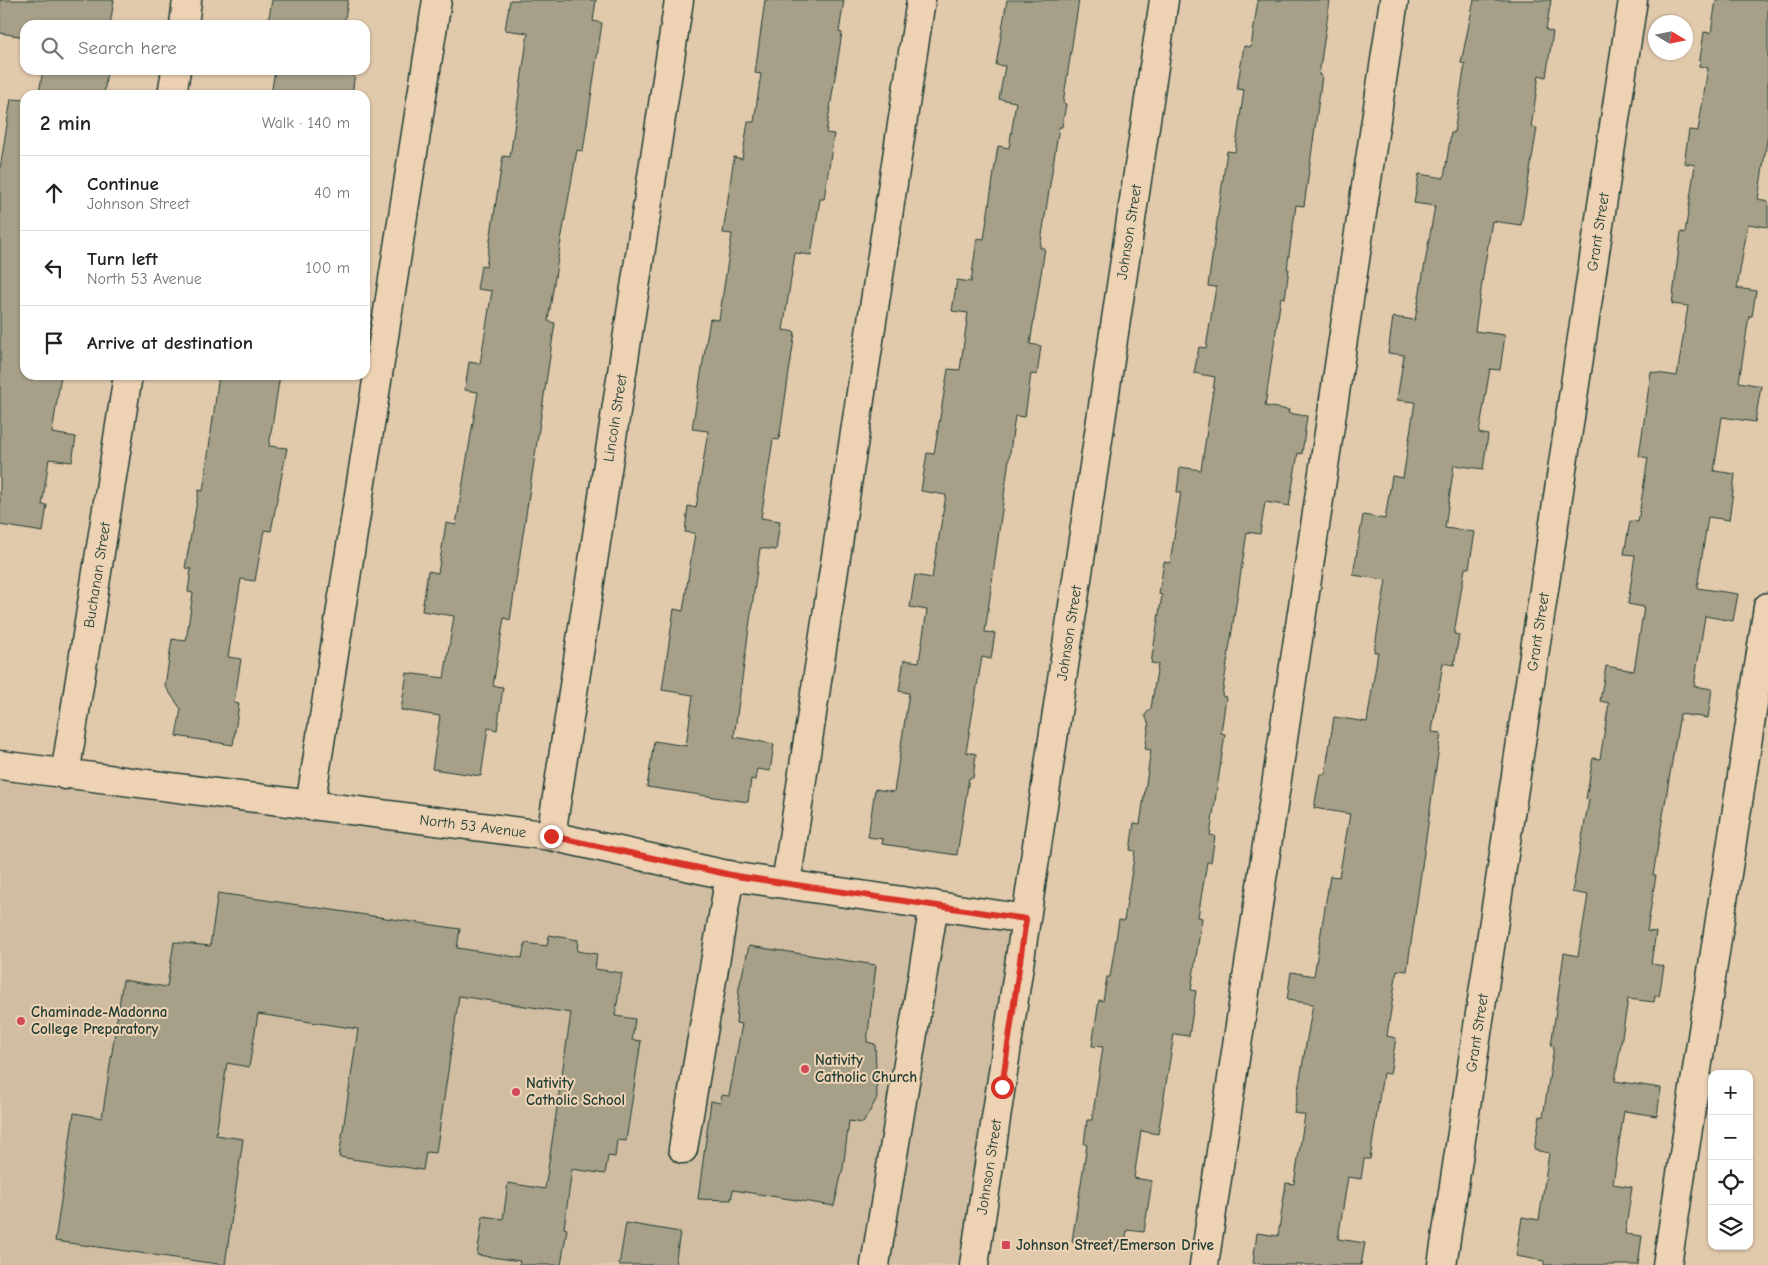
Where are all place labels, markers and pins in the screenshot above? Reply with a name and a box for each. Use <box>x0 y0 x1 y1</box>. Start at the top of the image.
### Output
place label: Chaminade-Madonna College Preparatory <box>31 1003 167 1038</box>
marker: Chaminade-Madonna College Preparatory <box>15 1015 27 1027</box>
place label: Nativity Catholic Church <box>815 1051 917 1086</box>
marker: Nativity Catholic Church <box>799 1063 811 1075</box>
place label: Nativity Catholic School <box>526 1074 625 1109</box>
marker: Nativity Catholic School <box>510 1086 522 1098</box>
place label: Johnson Street/Emerson Drive <box>1016 1236 1214 1254</box>
marker: Johnson Street/Emerson Drive <box>1000 1239 1012 1251</box>

